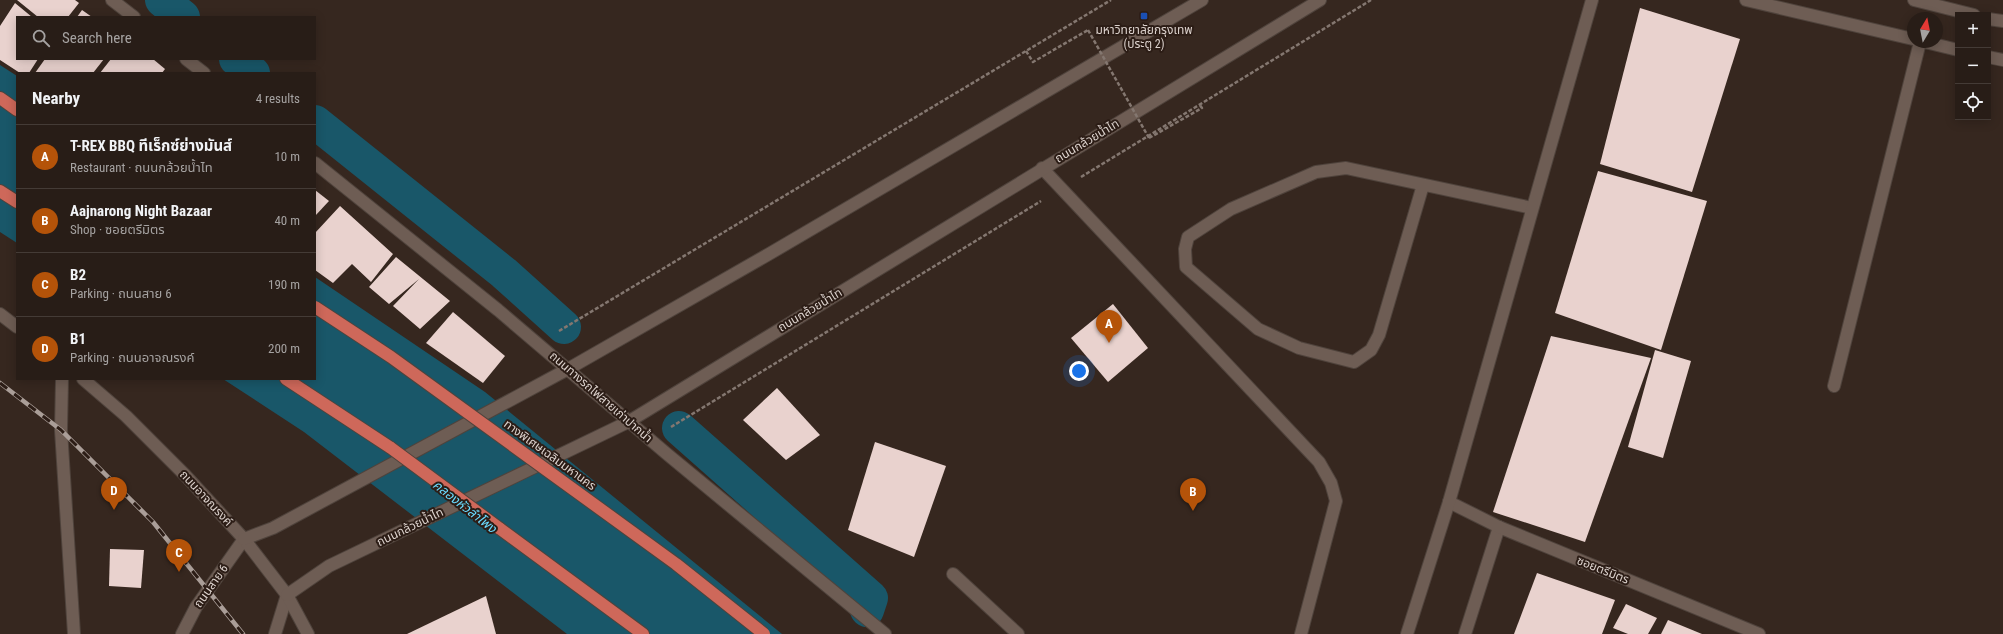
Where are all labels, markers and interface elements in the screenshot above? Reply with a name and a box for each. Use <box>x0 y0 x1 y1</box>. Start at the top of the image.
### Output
marker: มหาวิทยาลัยกรุงเทพ (ประตู 2) <box>1139 11 1149 21</box>
north arrow <box>1907 12 1943 48</box>
map controls <box>1955 12 1991 120</box>
button: + <box>1955 12 1991 48</box>
search box <box>16 16 316 60</box>
place label: มหาวิทยาลัยกรุงเทพ (ประตู 2) <box>1095 23 1193 51</box>
icon: search <box>30 27 52 49</box>
text: Search here <box>62 29 132 47</box>
button: − <box>1955 48 1991 84</box>
button: locate <box>1955 84 1991 120</box>
text: Nearby <box>32 88 80 108</box>
text: 4 results <box>256 91 300 106</box>
street label: ถนนกล้วยน้ำไท <box>1051 115 1122 166</box>
text: T-REX BBQ ทีเร็กซ์ย่างมันส์ <box>70 137 232 155</box>
text: A <box>41 149 49 164</box>
text: 10 m <box>274 149 300 164</box>
text: Restaurant · ถนนกล้วยน้ำไท <box>70 160 213 175</box>
text: Aajnarong Night Bazaar <box>70 202 212 220</box>
text: B <box>41 213 49 228</box>
text: 40 m <box>274 213 300 228</box>
text: Shop · ซอยตรีมิตร <box>70 222 165 237</box>
text: B2 <box>70 266 86 284</box>
text: C <box>41 277 49 292</box>
text: 190 m <box>268 277 300 292</box>
street label: ถนนกล้วยน้ำไท <box>774 284 845 335</box>
text: Parking · ถนนสาย 6 <box>70 286 172 301</box>
pin: A <box>1096 310 1122 343</box>
text: B1 <box>70 330 86 348</box>
text: D <box>41 341 49 356</box>
text: 200 m <box>268 341 300 356</box>
street label: ถนนทางรถไฟสายเก่าปากน้ำ <box>547 347 656 445</box>
text: Parking · ถนนอาจณรงค์ <box>70 350 195 365</box>
your location <box>1069 361 1089 381</box>
street label: ทางพิเศษเฉลิมมหานคร <box>501 417 599 493</box>
street label: ถนนอาจณรงค์ <box>177 467 235 529</box>
pin: D <box>101 477 127 510</box>
water label: คลองหัวลำโพง <box>430 477 500 536</box>
pin: B <box>1180 478 1206 511</box>
street label: ถนนกล้วยน้ำไท <box>374 503 446 549</box>
pin: C <box>166 539 192 572</box>
street label: ซอยตรีมิตร <box>1575 553 1631 587</box>
street label: ถนนสาย 6 <box>191 562 231 610</box>

